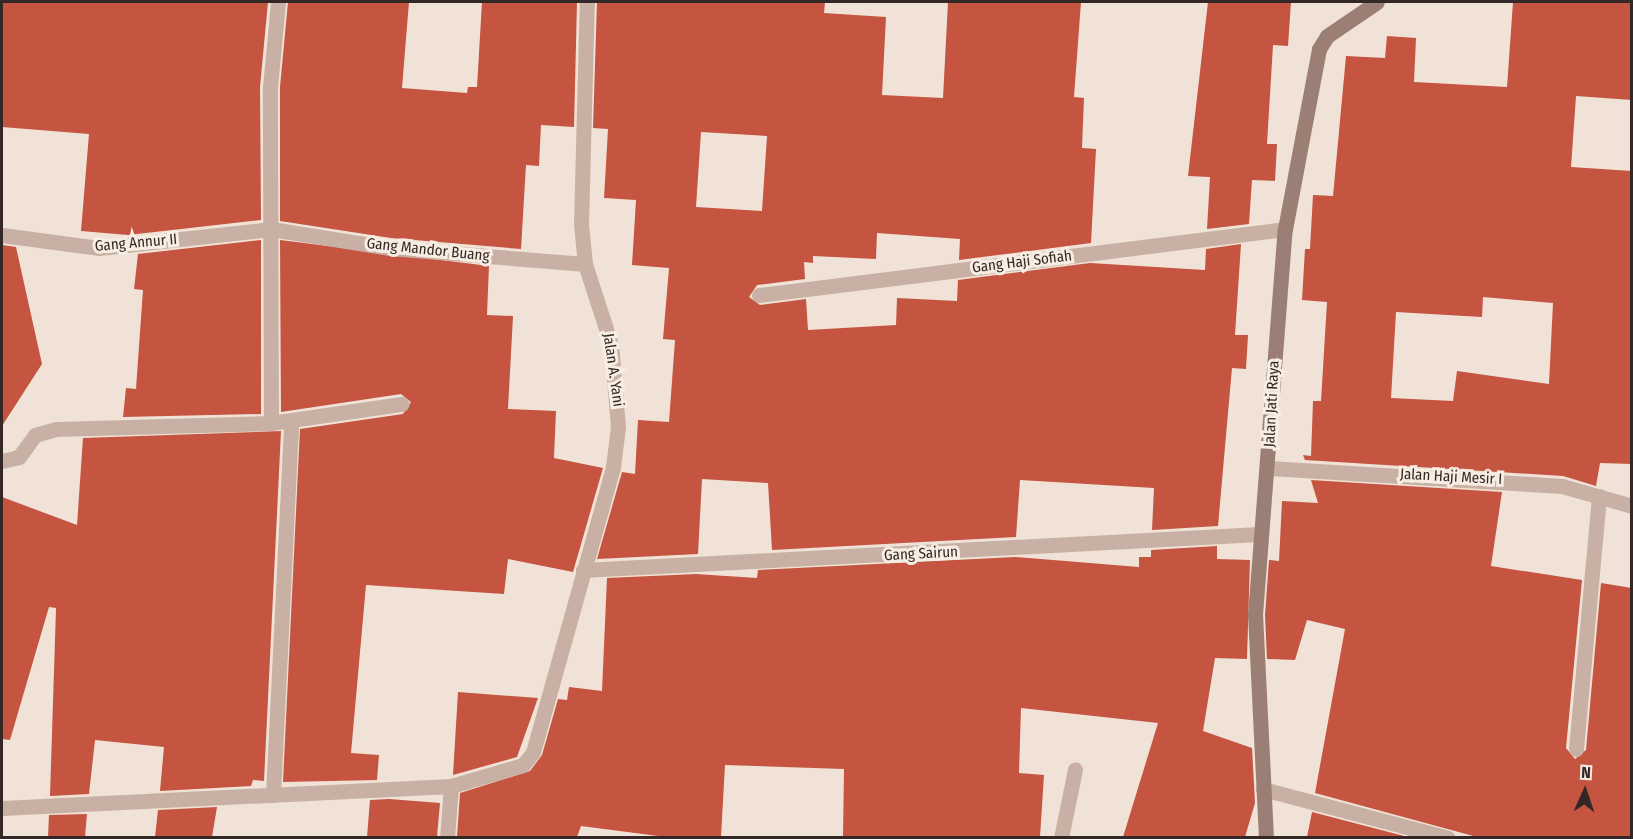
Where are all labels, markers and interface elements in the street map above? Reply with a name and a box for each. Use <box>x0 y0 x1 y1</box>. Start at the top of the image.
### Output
street label: Gang Annur II <box>94 230 178 256</box>
street label: Gang Mandor Buang <box>366 235 490 265</box>
street label: Gang Haji Sofiah <box>971 247 1073 277</box>
street label: Jalan A. Yani <box>599 332 627 408</box>
street label: Jalan Jati Raya <box>1261 360 1283 448</box>
street label: Jalan Haji Mesir I <box>1399 465 1503 489</box>
street label: Gang Sairun <box>884 543 958 565</box>
north arrow <box>1555 761 1615 821</box>
text: N <box>1581 763 1591 782</box>

